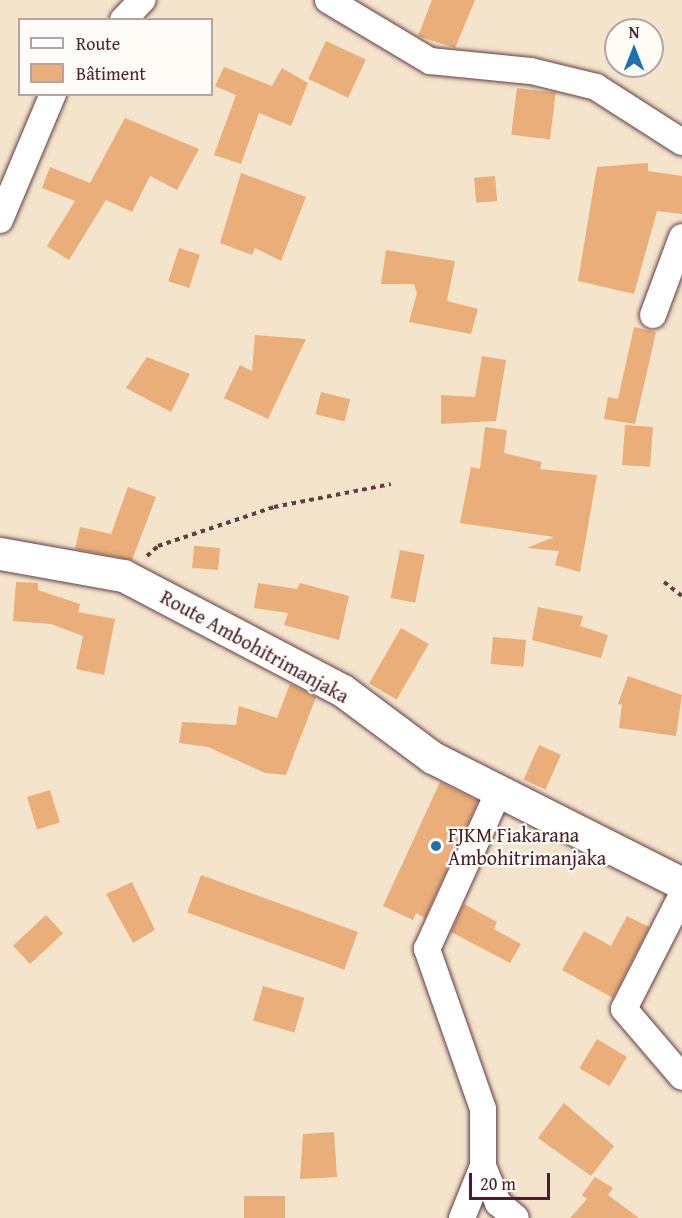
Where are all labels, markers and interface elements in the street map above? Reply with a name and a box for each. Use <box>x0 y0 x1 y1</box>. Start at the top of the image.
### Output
legend <box>18 18 213 96</box>
north arrow <box>604 18 664 78</box>
text: N <box>629 20 639 44</box>
text: Route <box>76 30 120 57</box>
text: Bâtiment <box>76 60 146 87</box>
street label: Route Ambohitrimanjaka <box>157 584 353 708</box>
place label: FJKM Fiakarana Ambohitrimanjaka <box>448 822 606 869</box>
marker: FJKM Fiakarana Ambohitrimanjaka <box>429 839 443 853</box>
scale bar <box>472 1161 553 1199</box>
text: 20 m <box>480 1170 516 1197</box>

